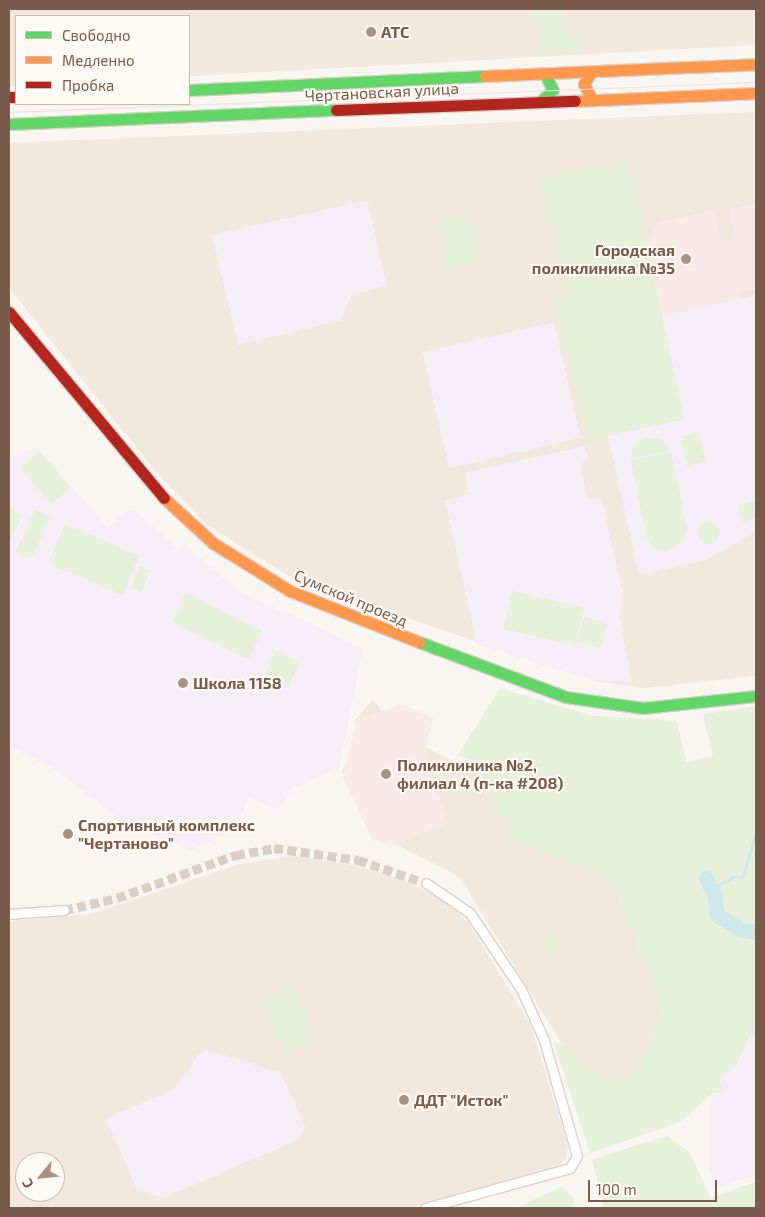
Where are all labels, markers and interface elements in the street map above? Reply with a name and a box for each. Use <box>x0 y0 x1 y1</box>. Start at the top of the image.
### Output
legend <box>15 15 190 105</box>
place label: АТС <box>381 22 409 42</box>
text: Свободно <box>62 26 131 44</box>
marker: АТС <box>365 26 377 38</box>
text: Медленно <box>62 51 135 69</box>
text: Пробка <box>62 76 114 94</box>
street label: Чертановская улица <box>305 78 459 106</box>
place label: Городская поликлиника №35 <box>532 240 675 278</box>
marker: Городская поликлиника №35 <box>679 252 693 266</box>
street label: Сумской проезд <box>291 565 411 631</box>
place label: Школа 1158 <box>193 673 282 693</box>
marker: Школа 1158 <box>177 677 189 689</box>
place label: Поликлиника №2, филиал 4 (п-ка #208) <box>397 755 563 793</box>
marker: Поликлиника №2, филиал 4 (п-ка #208) <box>379 767 393 781</box>
place label: Спортивный комплекс "Чертаново" <box>78 815 255 853</box>
marker: Спортивный комплекс "Чертаново" <box>62 828 74 840</box>
place label: ДДТ "Исток" <box>414 1090 509 1110</box>
marker: ДДТ "Исток" <box>398 1094 410 1106</box>
north arrow <box>15 1152 65 1202</box>
scale bar <box>590 1170 719 1202</box>
text: С <box>18 1176 37 1191</box>
text: 100 m <box>596 1180 637 1198</box>

